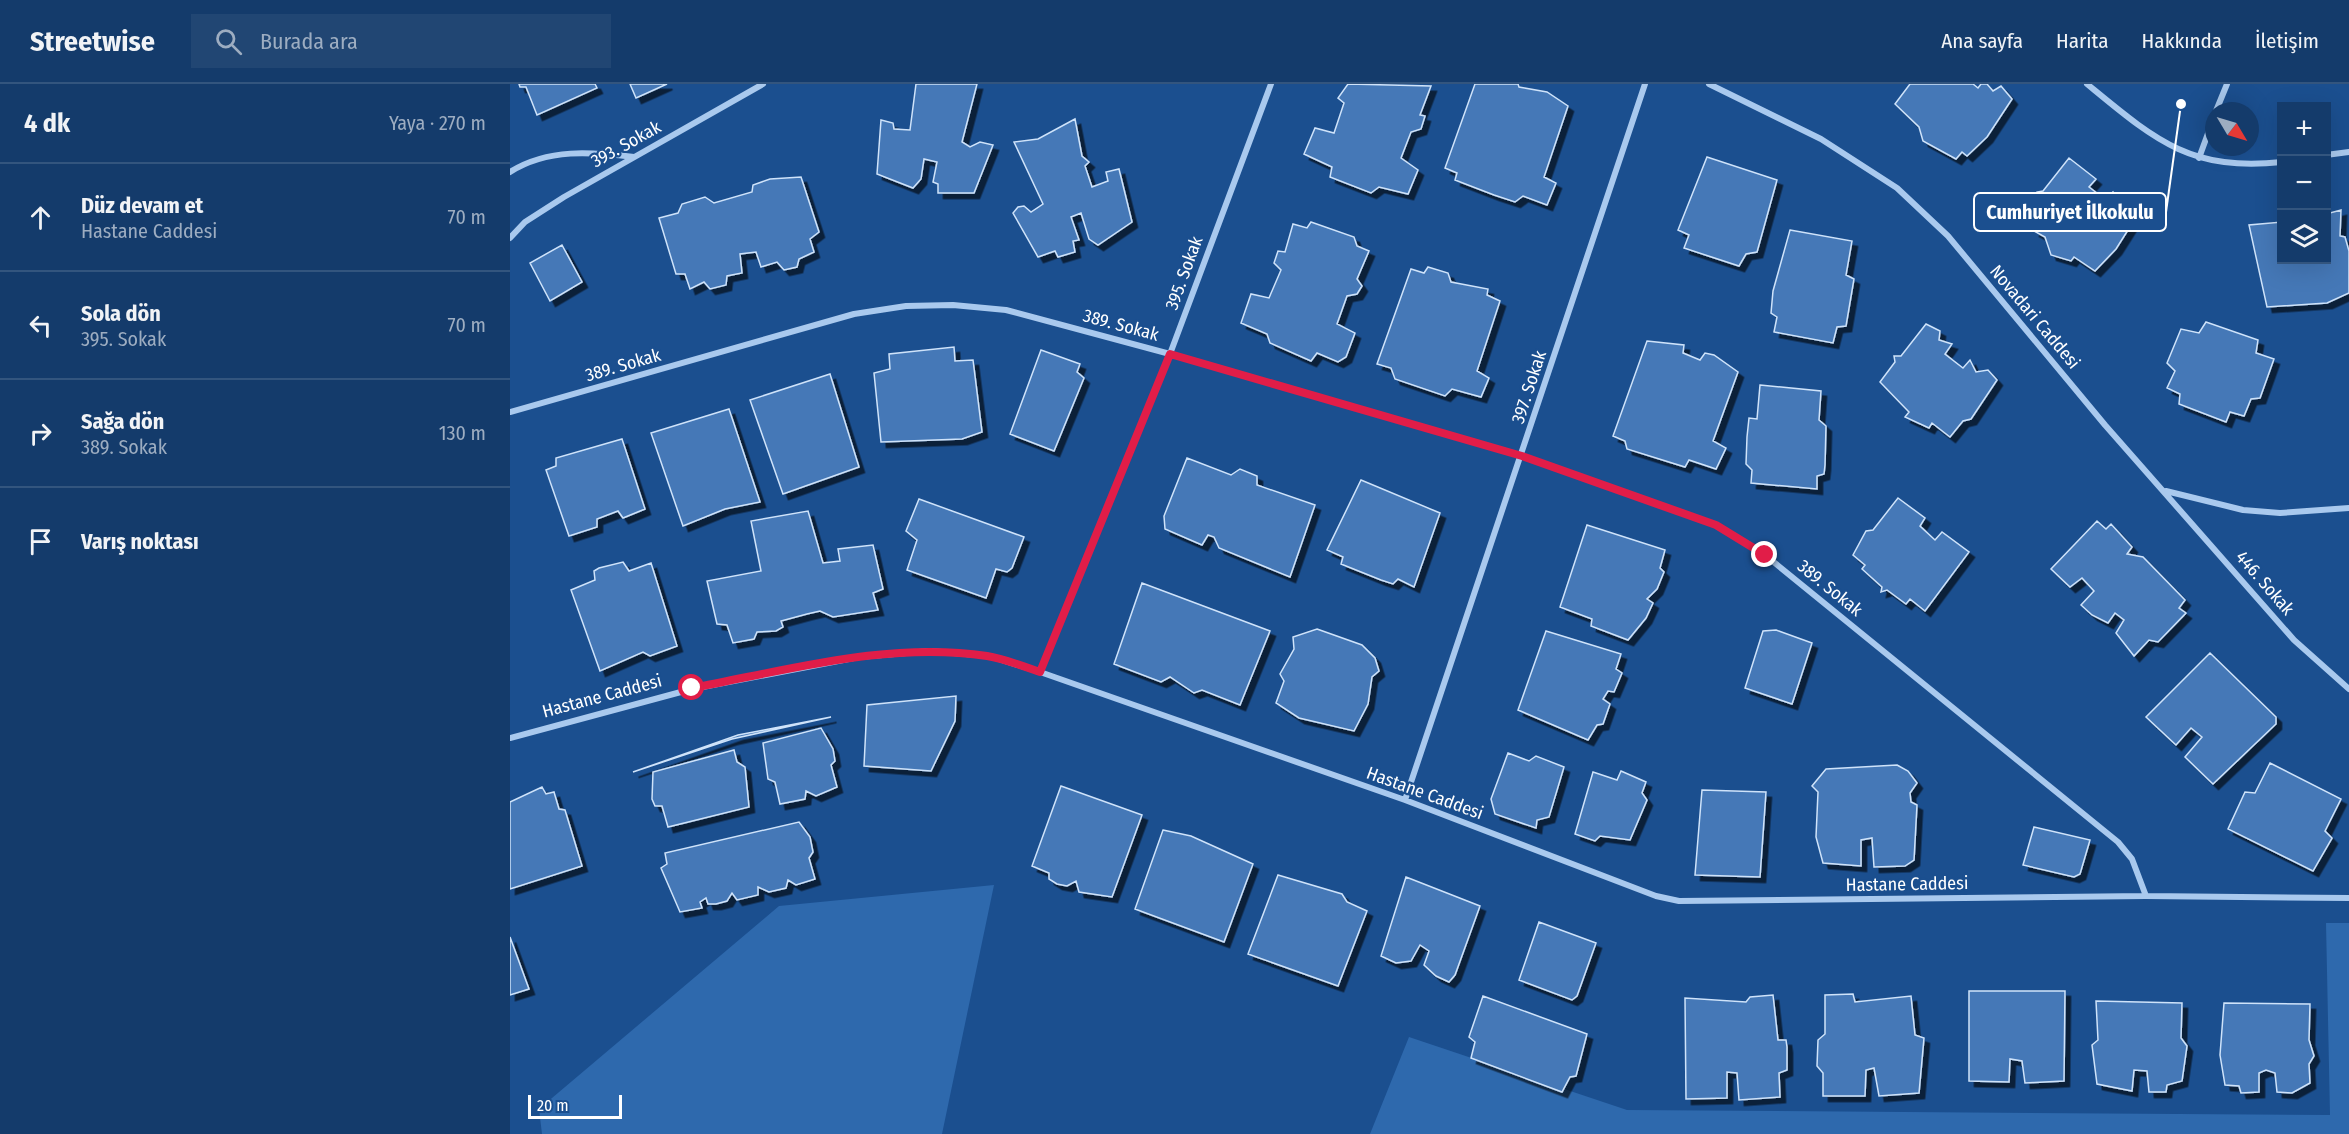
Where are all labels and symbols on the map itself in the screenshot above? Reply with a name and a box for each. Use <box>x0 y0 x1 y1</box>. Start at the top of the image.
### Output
north arrow <box>2205 102 2259 156</box>
street label: 393. Sokak <box>587 116 665 172</box>
callout: Cumhuriyet İlkokulu <box>1974 193 2166 231</box>
text: Cumhuriyet İlkokulu <box>1986 200 2154 224</box>
street label: 395. Sokak <box>1161 233 1208 313</box>
street label: Novadari Caddesi <box>1985 261 2085 373</box>
street label: 389. Sokak <box>1081 304 1162 346</box>
street label: 389. Sokak <box>583 344 664 386</box>
street label: 397. Sokak <box>1507 347 1551 426</box>
route end <box>1751 541 1777 567</box>
street label: 446. Sokak <box>2231 546 2299 620</box>
street label: 389. Sokak <box>1793 555 1867 621</box>
street label: Hastane Caddesi <box>540 669 664 723</box>
route start <box>678 674 704 700</box>
street label: Hastane Caddesi <box>1364 762 1486 824</box>
street label: Hastane Caddesi <box>1845 872 1969 896</box>
scale bar <box>528 1092 622 1120</box>

